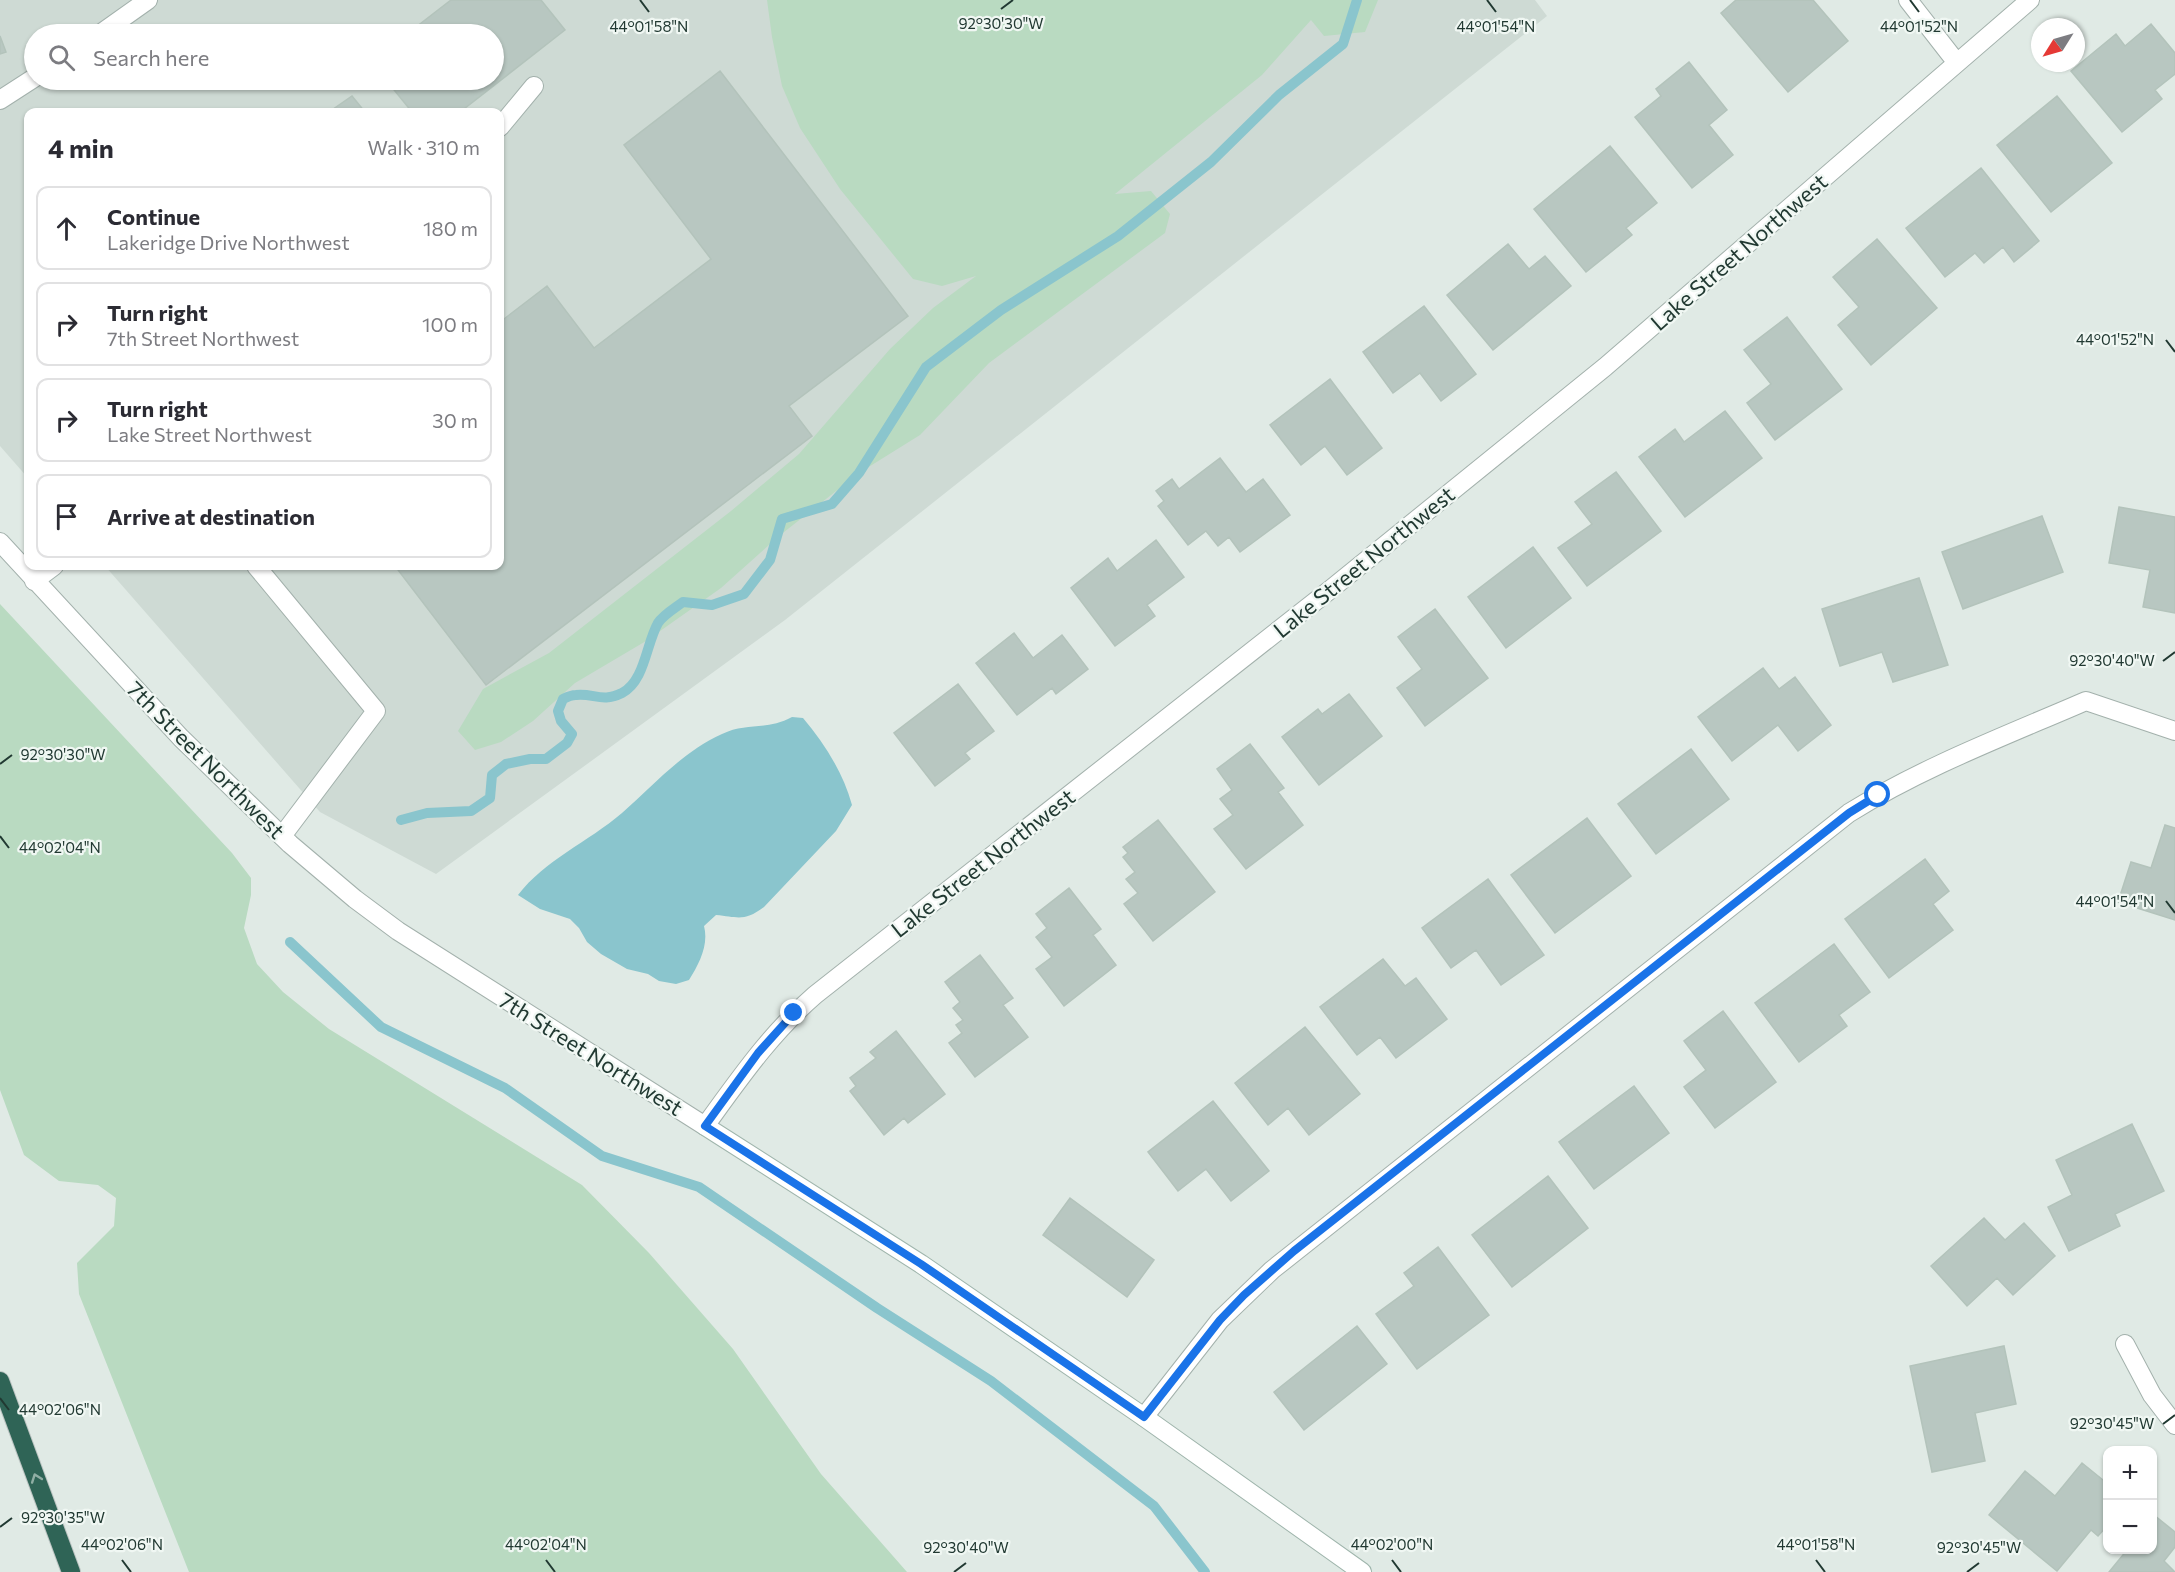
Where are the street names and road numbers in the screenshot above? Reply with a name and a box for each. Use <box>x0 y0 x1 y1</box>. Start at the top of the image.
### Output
street label: Lake Street Northwest <box>1645 167 1833 336</box>
street label: Lake Street Northwest <box>1268 480 1460 643</box>
street label: 7th Street Northwest <box>122 675 291 844</box>
street label: Lake Street Northwest <box>886 783 1080 943</box>
street label: 7th Street Northwest <box>494 986 688 1121</box>

